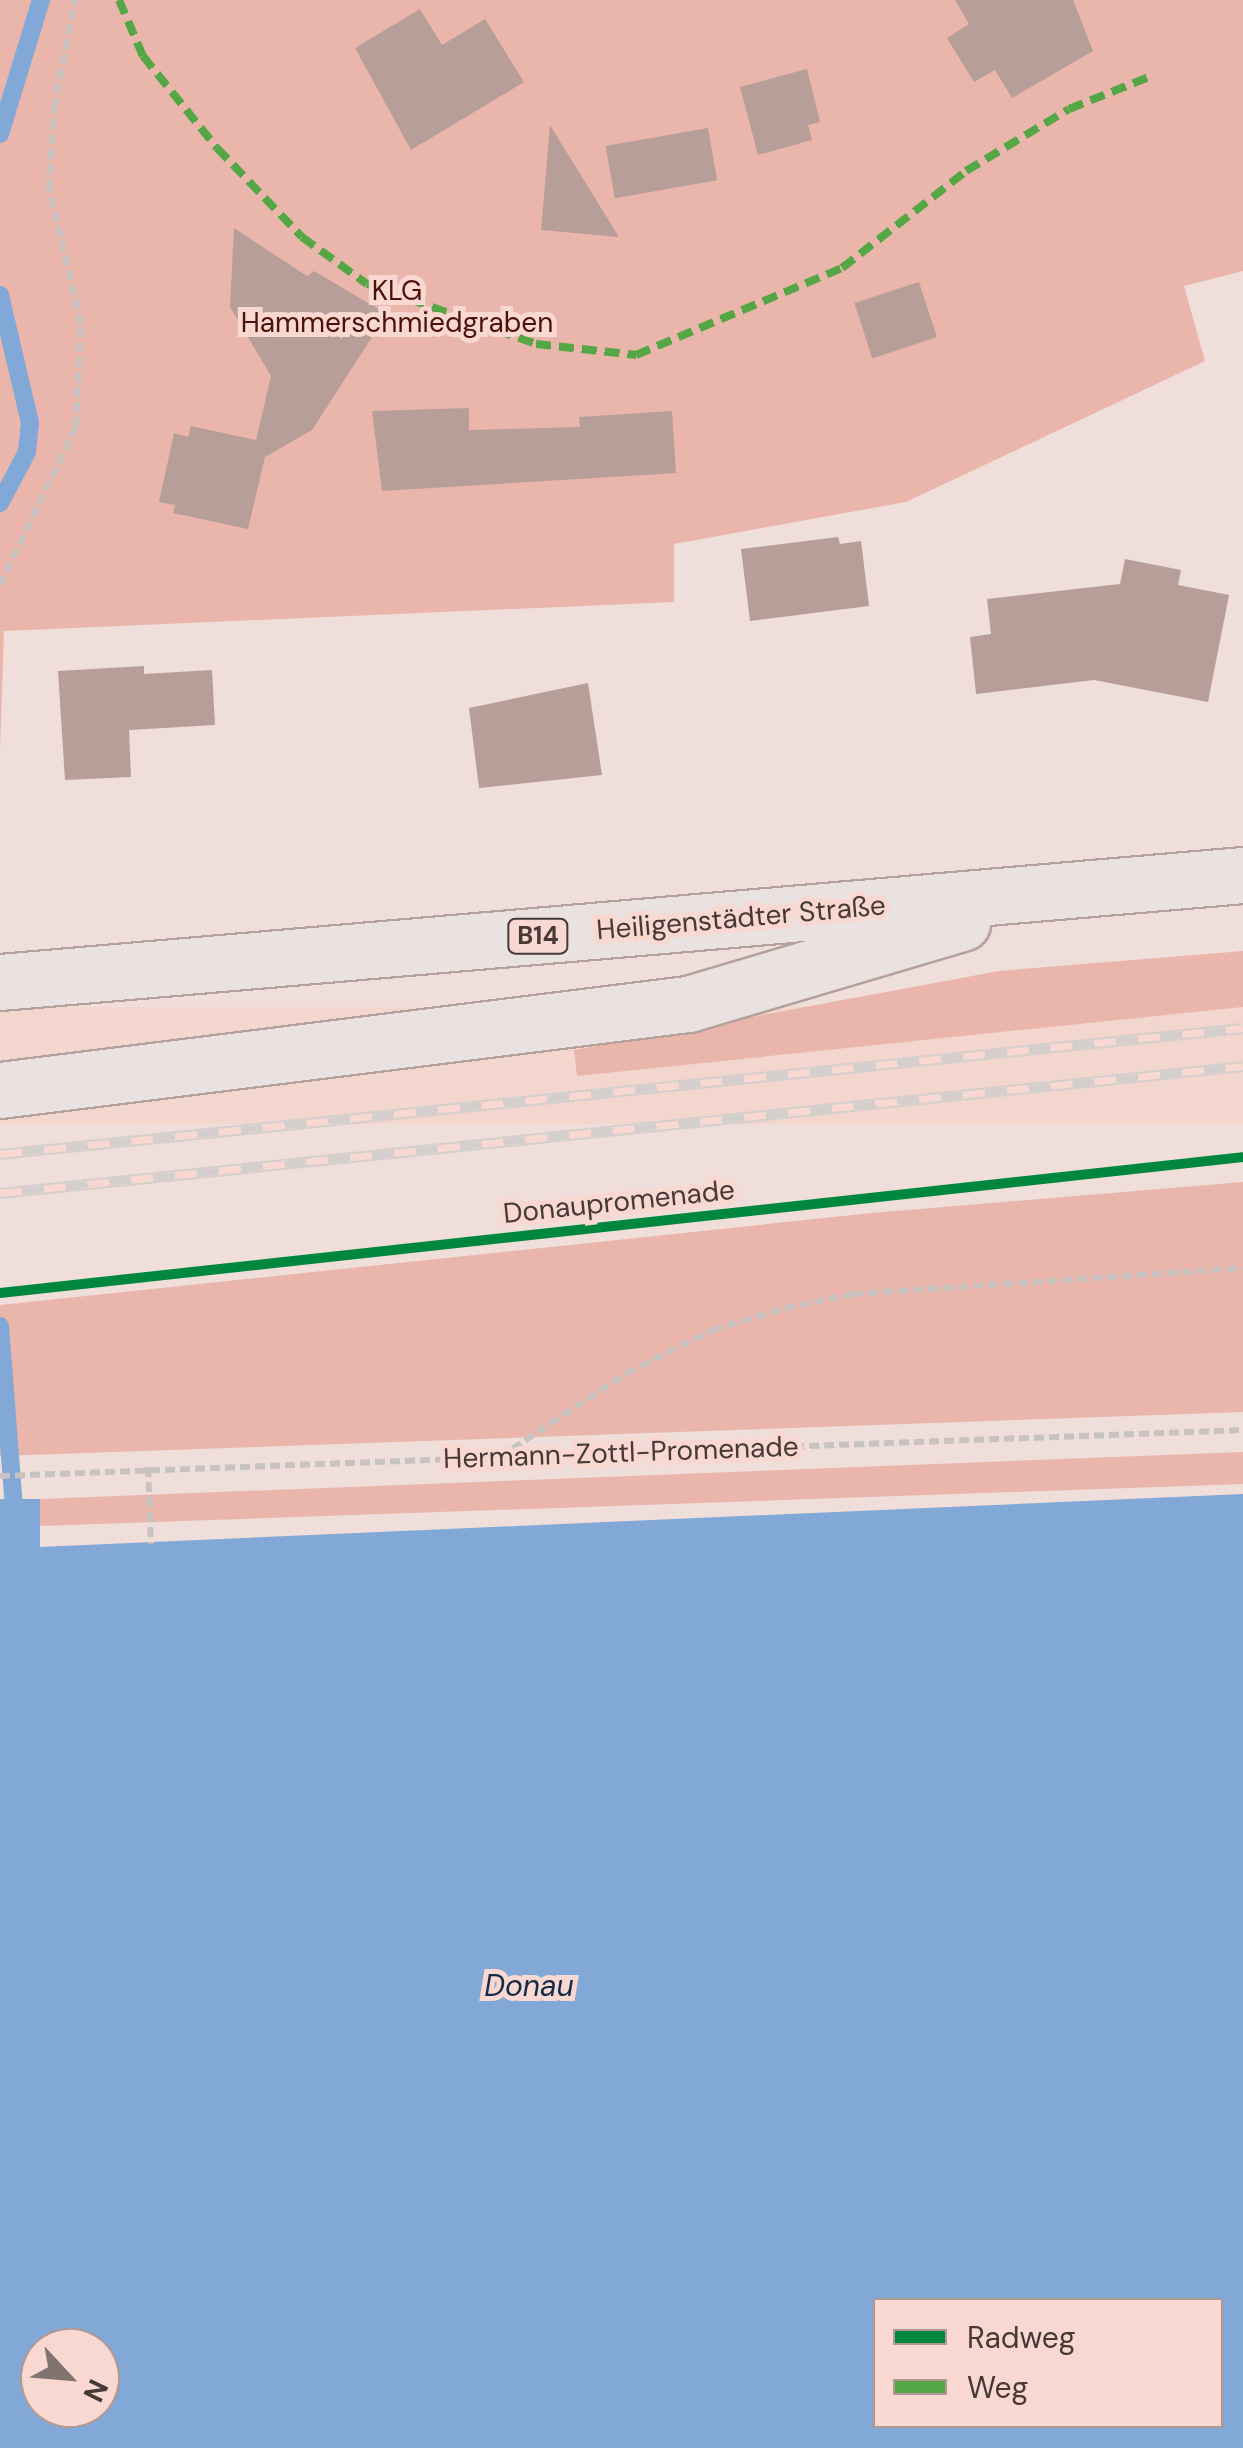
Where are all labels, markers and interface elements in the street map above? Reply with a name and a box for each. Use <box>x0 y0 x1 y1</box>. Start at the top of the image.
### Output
park label: KLG Hammerschmiedgraben <box>241 274 553 340</box>
street label: Heiligenstädter Straße <box>595 889 887 947</box>
road number: B14 <box>506 916 570 956</box>
street label: Donaupromenade <box>501 1173 737 1231</box>
street label: Hermann-Zottl-Promenade <box>443 1430 799 1476</box>
water label: Donau <box>484 1968 574 2004</box>
legend <box>873 2298 1223 2428</box>
text: Radweg <box>967 2318 1076 2357</box>
north arrow <box>20 2328 120 2428</box>
text: Weg <box>967 2368 1028 2407</box>
text: N <box>75 2373 117 2408</box>

